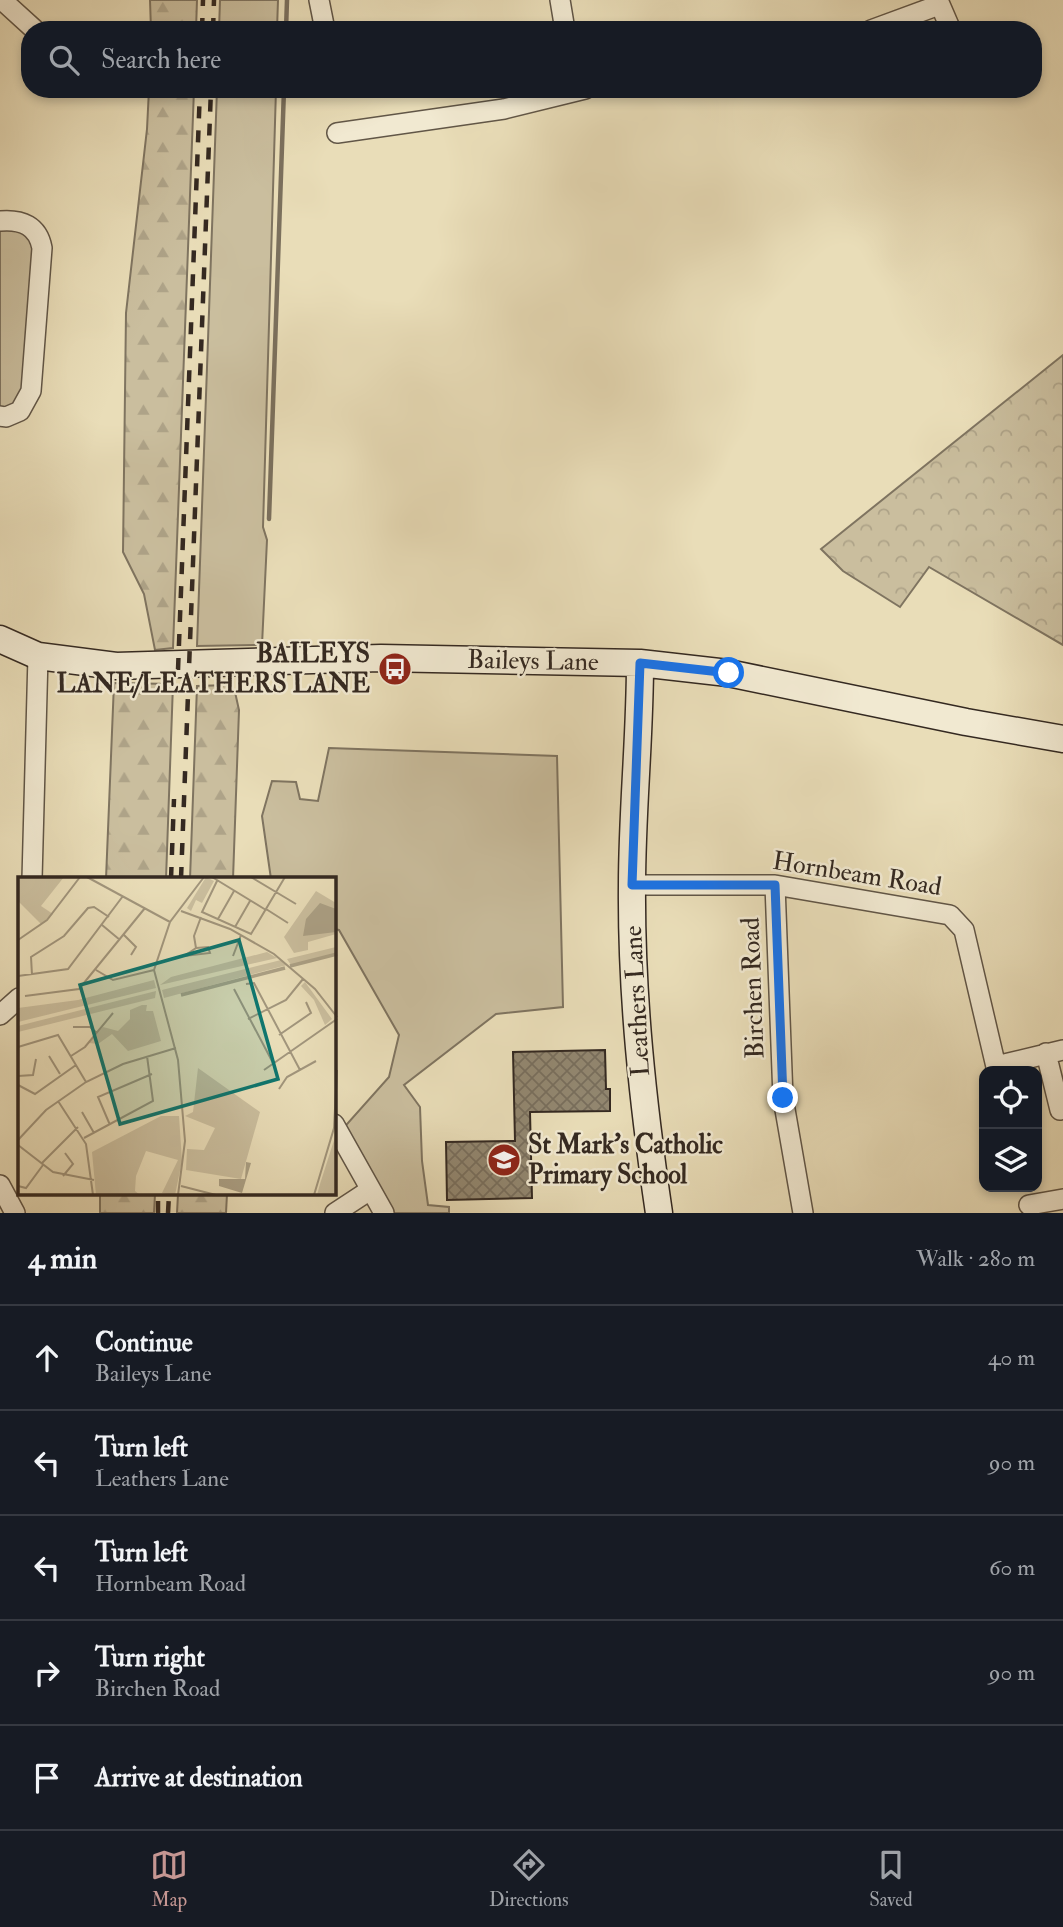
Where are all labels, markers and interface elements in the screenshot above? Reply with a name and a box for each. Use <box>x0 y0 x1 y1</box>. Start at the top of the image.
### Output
search box <box>21 21 1042 98</box>
icon: search <box>45 41 83 79</box>
text: Search here <box>101 44 221 76</box>
place label: BAILEYS LANE/LEATHERS LANE <box>56 638 370 700</box>
street label: Baileys Lane <box>467 644 599 678</box>
bus stop icon: BAILEYS LANE/LEATHERS LANE <box>376 650 414 688</box>
route start <box>713 657 744 688</box>
street label: Hornbeam Road <box>770 845 944 903</box>
inset map <box>18 877 336 1196</box>
street label: Birchen Road <box>735 916 771 1059</box>
street label: Leathers Lane <box>617 925 657 1077</box>
map controls <box>979 1066 1042 1192</box>
button: locate <box>979 1066 1042 1129</box>
route end <box>767 1082 798 1113</box>
place label: St Mark's Catholic Primary School <box>528 1129 723 1192</box>
button: layers <box>979 1129 1042 1192</box>
school or university icon: St Mark's Catholic Primary School <box>485 1141 523 1179</box>
text: 4 min <box>28 1240 97 1277</box>
text: Walk · 280 m <box>916 1244 1035 1273</box>
text: Continue <box>95 1327 193 1359</box>
icon: ahead <box>28 1339 66 1377</box>
text: 40 m <box>988 1343 1035 1372</box>
text: Baileys Lane <box>95 1359 212 1388</box>
text: Turn left <box>95 1432 188 1464</box>
icon: left <box>28 1444 66 1482</box>
text: 90 m <box>989 1448 1035 1477</box>
text: Leathers Lane <box>95 1464 229 1493</box>
text: Turn left <box>95 1537 188 1569</box>
icon: left <box>28 1549 66 1587</box>
text: 60 m <box>989 1553 1035 1582</box>
text: Hornbeam Road <box>95 1569 246 1598</box>
text: Turn right <box>95 1642 205 1674</box>
icon: right <box>28 1654 66 1692</box>
text: 90 m <box>989 1658 1035 1687</box>
text: Birchen Road <box>95 1674 220 1703</box>
icon: arrive <box>28 1759 66 1797</box>
text: Arrive at destination <box>95 1762 303 1794</box>
tab: Map <box>150 1846 188 1912</box>
tab: Directions <box>489 1846 569 1912</box>
tab: Saved <box>869 1846 913 1912</box>

